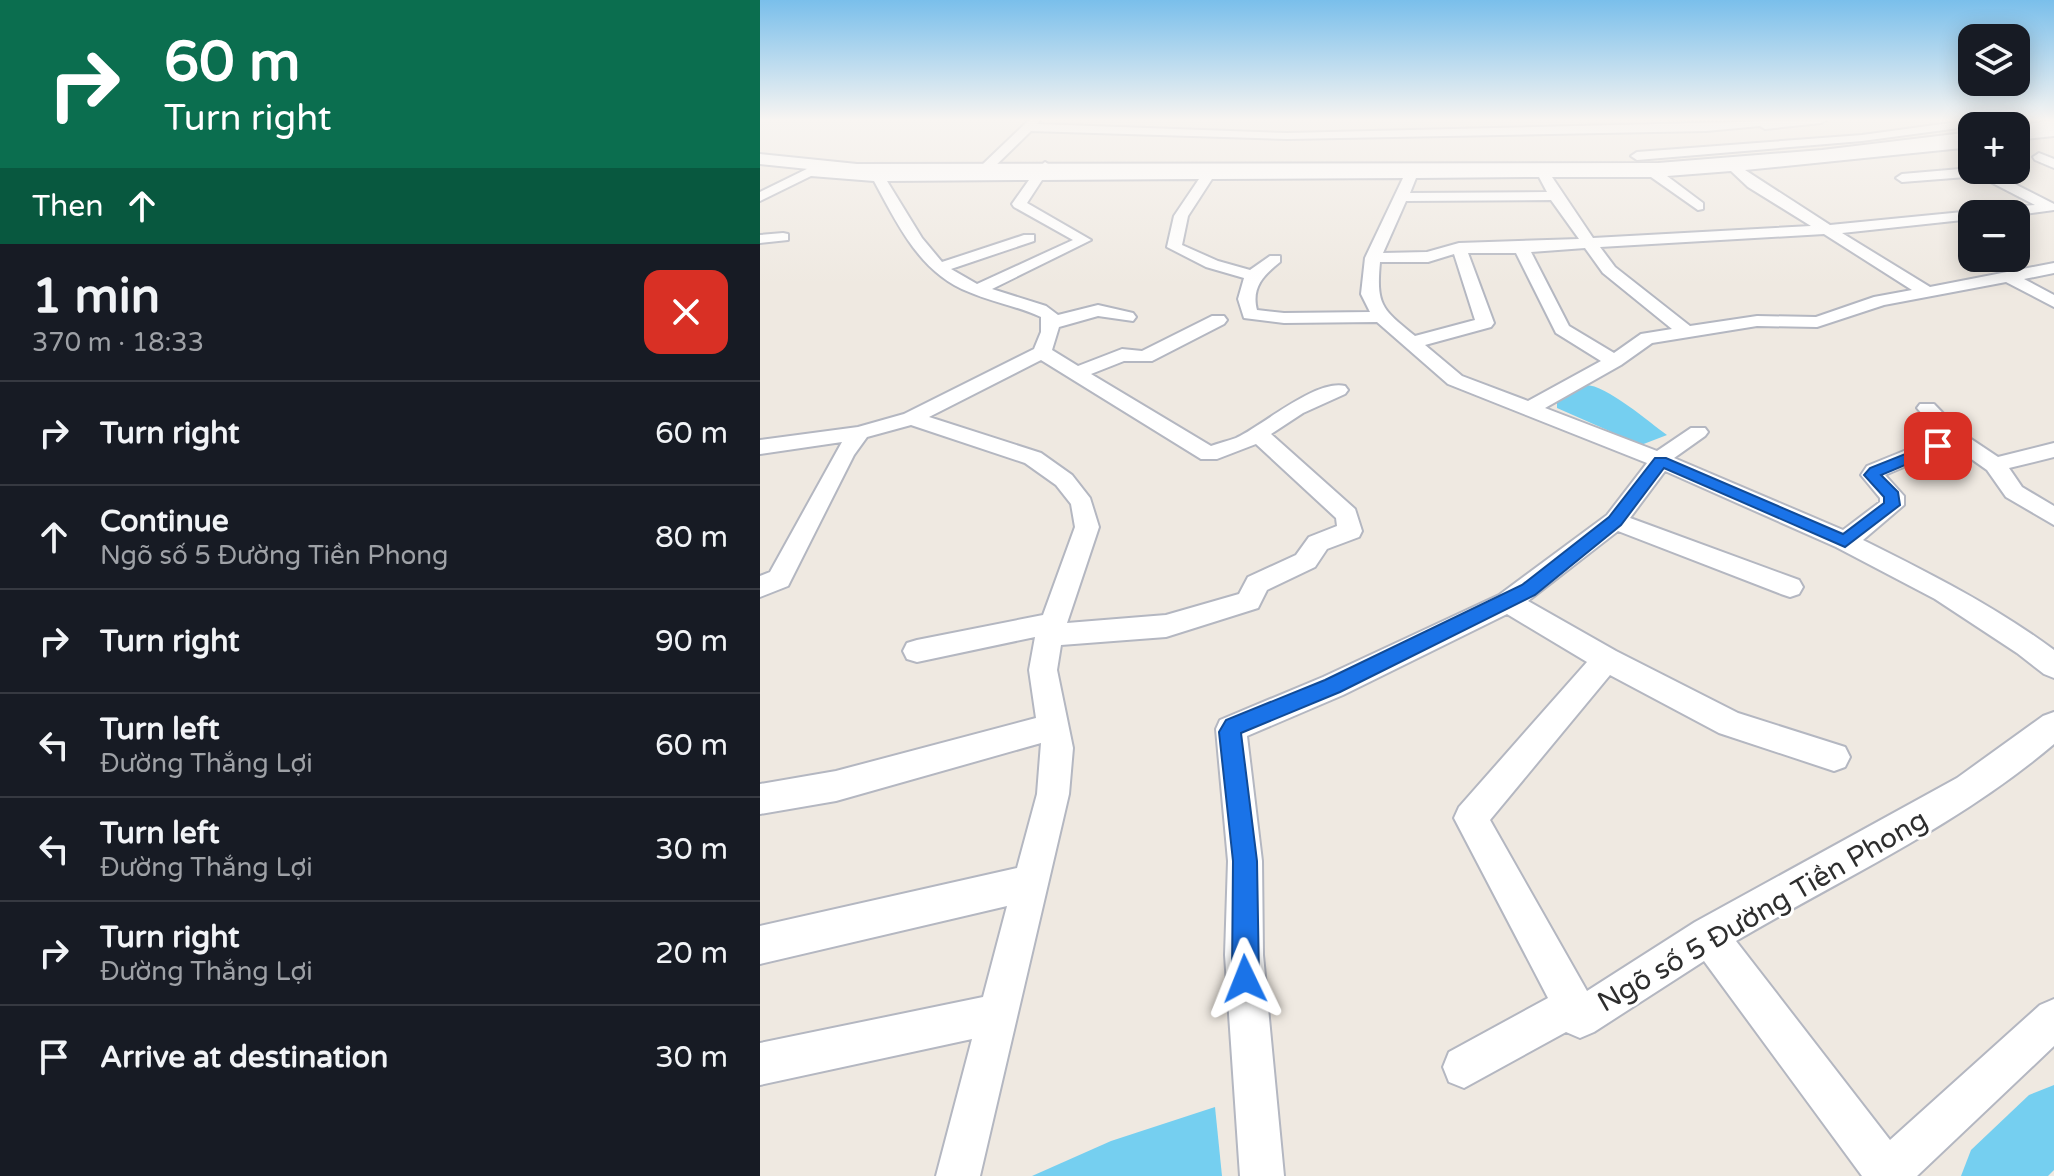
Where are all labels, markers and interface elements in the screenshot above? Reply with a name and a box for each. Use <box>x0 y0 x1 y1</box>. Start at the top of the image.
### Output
map controls <box>1958 24 2030 272</box>
button: layers <box>1958 24 2030 96</box>
text: 60 m <box>164 29 300 96</box>
icon: right <box>32 32 136 136</box>
text: Turn right <box>164 97 331 140</box>
button: + <box>1958 112 2030 184</box>
icon: ahead <box>120 184 164 228</box>
text: Then <box>32 188 104 225</box>
button: − <box>1958 200 2030 272</box>
text: 1 min <box>32 268 160 326</box>
button: close <box>644 270 728 354</box>
text: 370 m · 18:33 <box>32 327 204 358</box>
icon: right <box>32 411 76 455</box>
pin <box>1904 412 1972 480</box>
text: Turn right <box>100 415 240 452</box>
text: 60 m <box>655 415 728 452</box>
icon: arrive <box>1916 424 1960 468</box>
text: Continue <box>100 503 229 540</box>
icon: ahead <box>32 515 76 559</box>
text: 80 m <box>655 519 728 556</box>
text: Ngõ số 5 Đường Tiền Phong <box>100 540 449 571</box>
icon: right <box>32 619 76 663</box>
text: Turn right <box>100 623 240 660</box>
text: 90 m <box>655 623 728 660</box>
text: Turn left <box>100 711 219 748</box>
icon: left <box>32 723 76 767</box>
text: 60 m <box>655 727 728 764</box>
text: Đường Thắng Lợi <box>100 748 313 779</box>
street label: Ngõ số 5 Đường Tiền Phong <box>1591 802 1934 1019</box>
text: Turn left <box>100 815 219 852</box>
icon: left <box>32 827 76 871</box>
text: 30 m <box>655 831 728 868</box>
text: Đường Thắng Lợi <box>100 852 313 883</box>
text: Turn right <box>100 919 240 956</box>
icon: right <box>32 931 76 975</box>
text: 20 m <box>655 935 728 972</box>
position arrow <box>1203 937 1287 1021</box>
text: Đường Thắng Lợi <box>100 956 313 987</box>
icon: arrive <box>32 1035 76 1079</box>
text: Arrive at destination <box>100 1039 388 1076</box>
text: 30 m <box>655 1039 728 1076</box>

